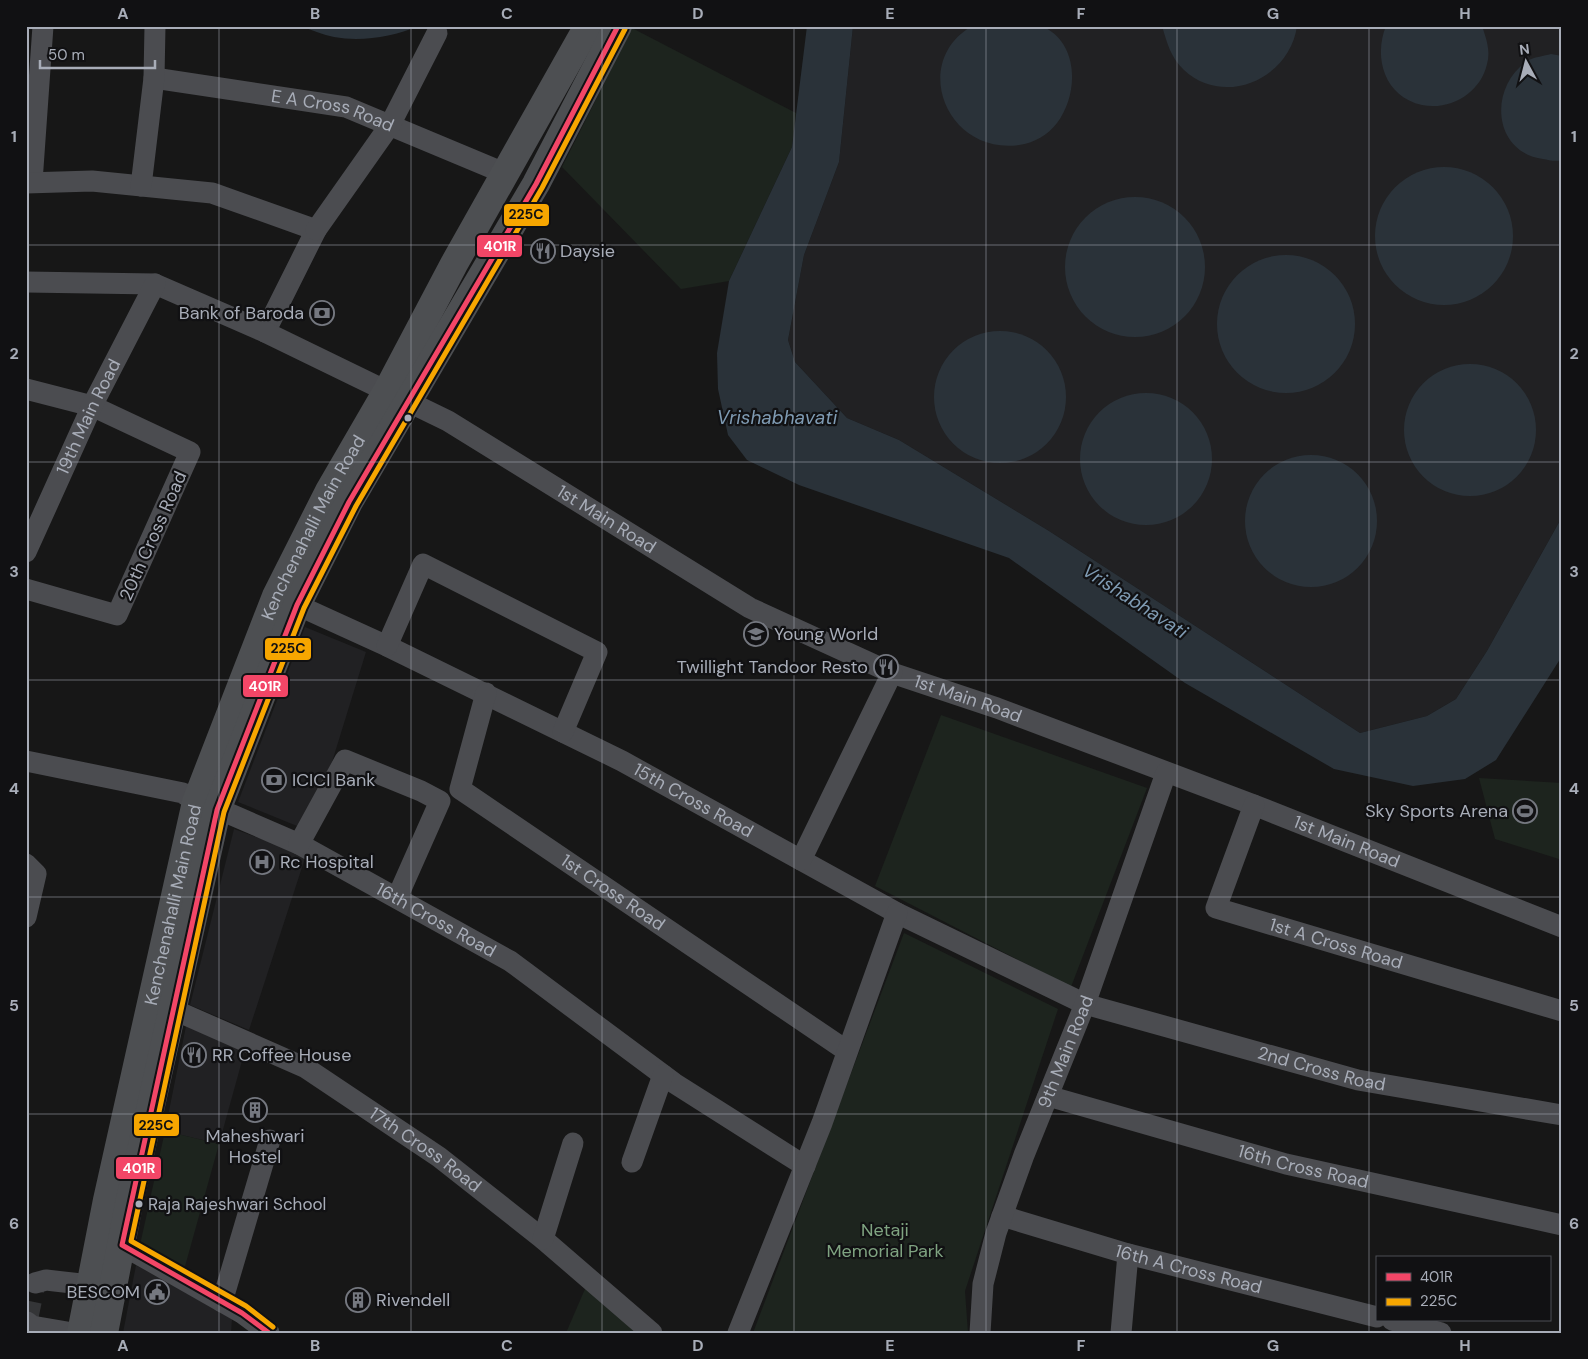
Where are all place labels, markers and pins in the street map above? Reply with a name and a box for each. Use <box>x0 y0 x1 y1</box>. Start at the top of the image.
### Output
restaurant icon: Daysie <box>530 238 556 264</box>
place label: Daysie <box>560 239 615 263</box>
bank icon: Bank of Baroda <box>309 300 335 326</box>
place label: Bank of Baroda <box>179 301 304 325</box>
unlabelled marker <box>403 413 413 423</box>
school or university icon: Young World <box>743 621 769 647</box>
place label: Young World <box>774 622 878 646</box>
restaurant icon: Twillight Tandoor Resto <box>873 654 899 680</box>
place label: Twillight Tandoor Resto <box>677 655 868 679</box>
bank icon: ICICI Bank <box>261 767 287 793</box>
place label: ICICI Bank <box>292 768 375 792</box>
sports icon: Sky Sports Arena <box>1512 798 1538 824</box>
place label: Sky Sports Arena <box>1365 799 1508 823</box>
hospital icon: Rc Hospital <box>249 849 275 875</box>
place label: Rc Hospital <box>280 850 374 874</box>
restaurant icon: RR Coffee House <box>181 1042 207 1068</box>
place label: RR Coffee House <box>212 1043 351 1067</box>
building icon: Maheshwari Hostel <box>242 1097 268 1123</box>
place label: Maheshwari Hostel <box>205 1124 305 1169</box>
place label: Raja Rajeshwari School <box>148 1193 326 1215</box>
marker: Raja Rajeshwari School <box>134 1199 144 1209</box>
public building icon: BESCOM <box>144 1279 170 1305</box>
place label: BESCOM <box>67 1280 140 1304</box>
building icon: Rivendell <box>345 1287 371 1313</box>
place label: Rivendell <box>376 1288 450 1312</box>

